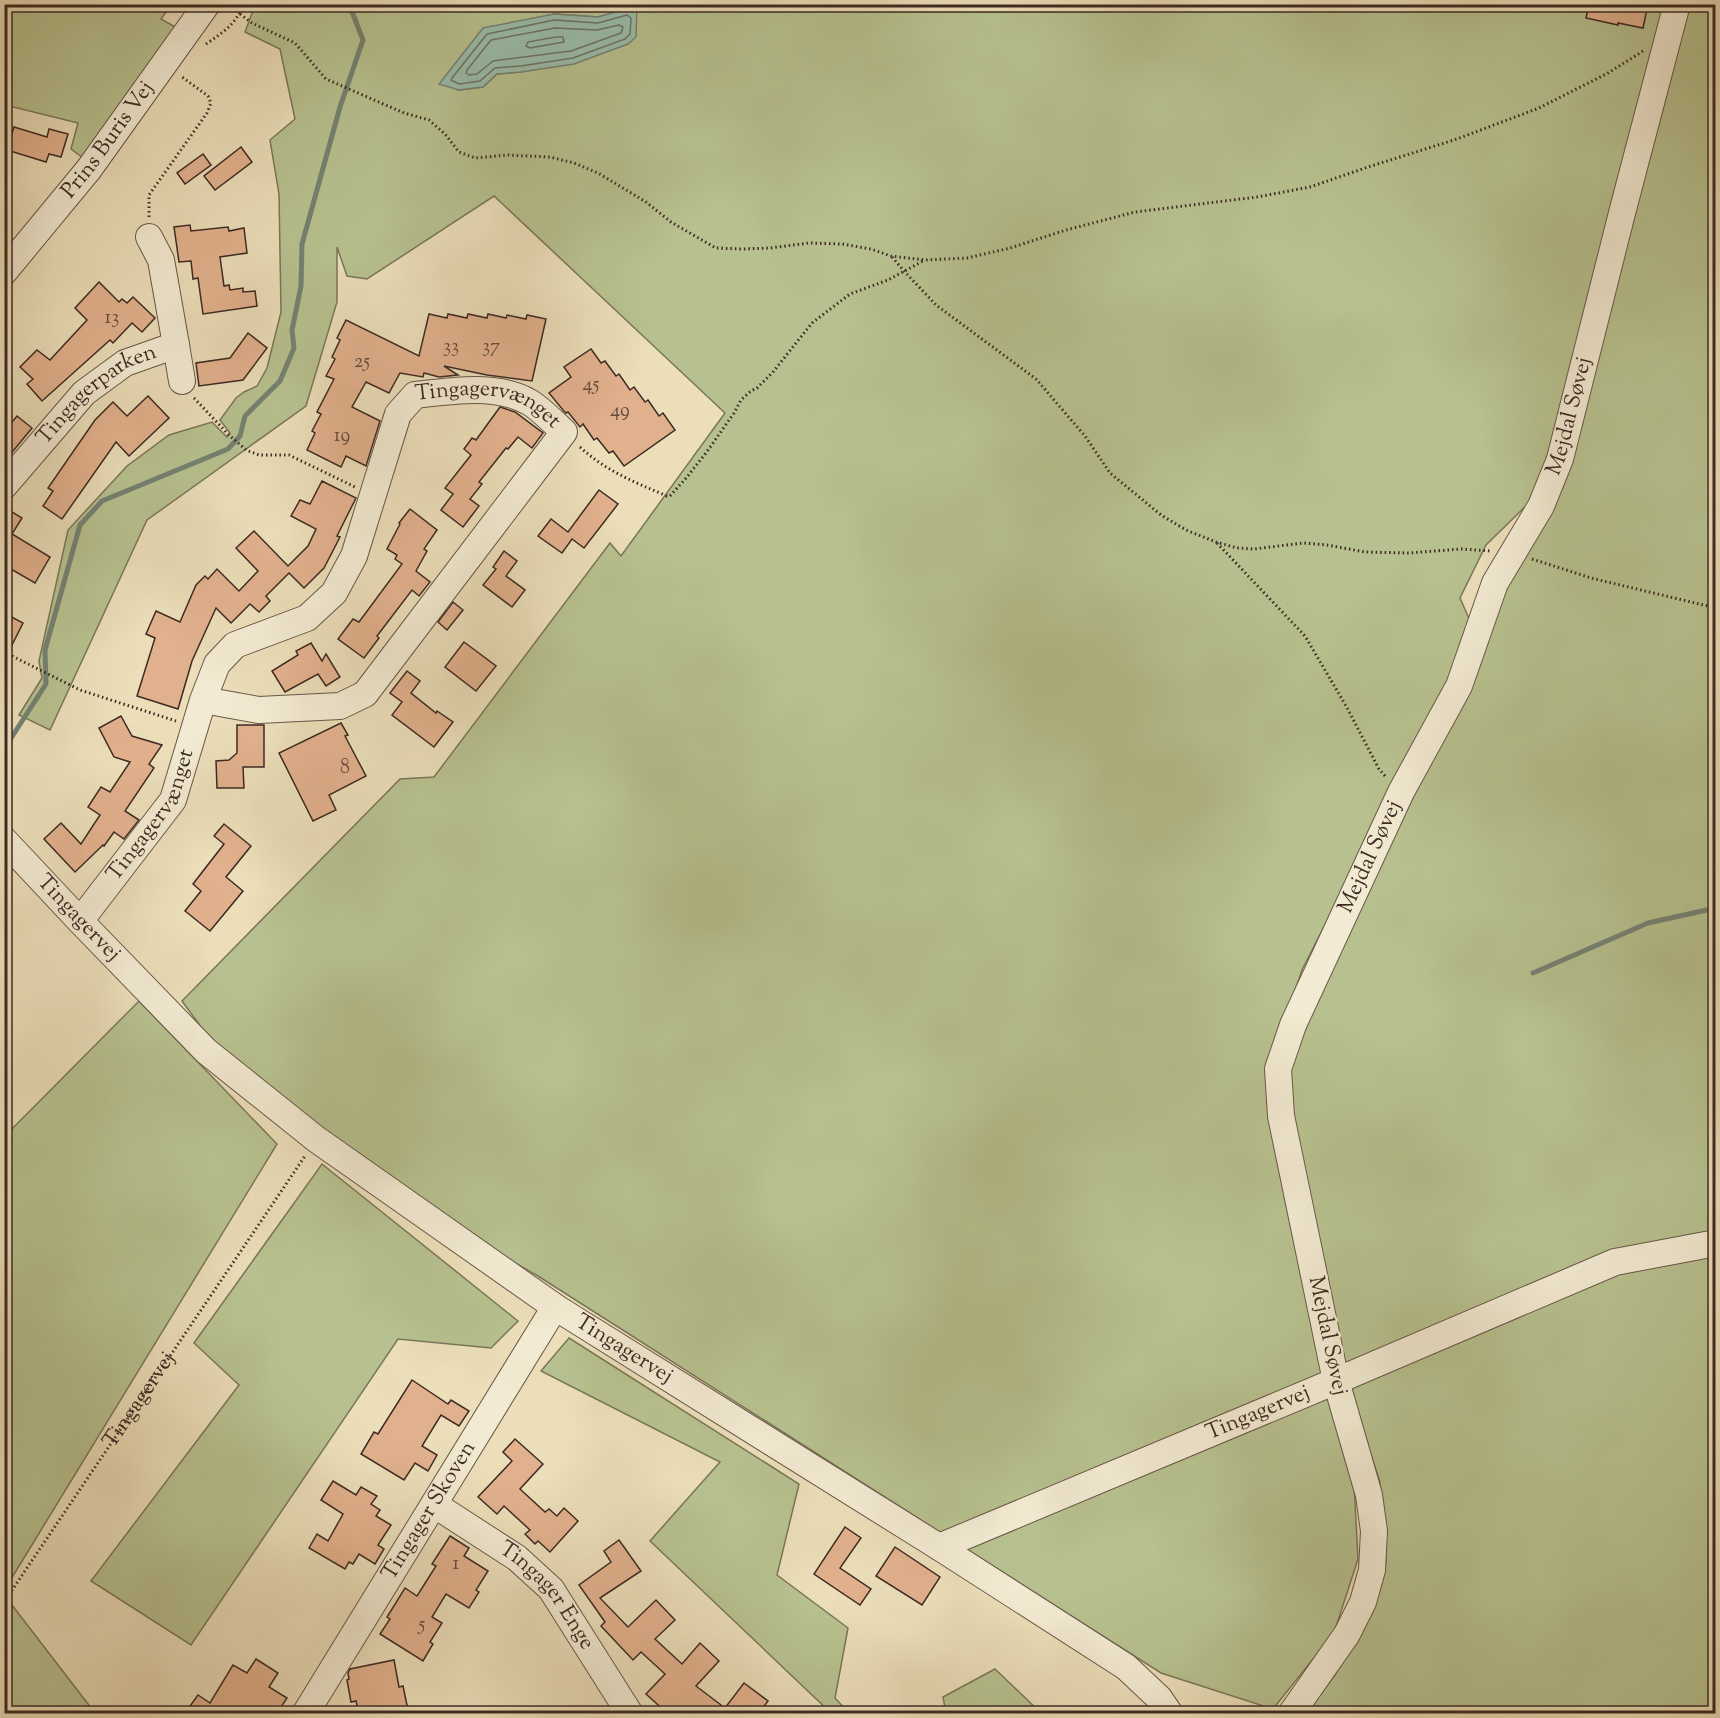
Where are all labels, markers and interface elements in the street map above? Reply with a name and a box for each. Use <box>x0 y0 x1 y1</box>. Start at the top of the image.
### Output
street label: Prins Buris Vej <box>54 75 163 206</box>
house number: 13 <box>105 304 119 333</box>
house number: 33 <box>443 333 459 362</box>
house number: 37 <box>482 333 500 362</box>
street label: Tingagerparken <box>30 337 161 453</box>
house number: 25 <box>354 348 370 377</box>
street label: Mejdal Søvej <box>1539 354 1601 480</box>
house number: 45 <box>583 371 600 400</box>
street label: Tingagervænget <box>413 374 568 437</box>
house number: 49 <box>610 397 630 426</box>
house number: 19 <box>334 422 350 451</box>
street label: Tingagervænget <box>100 745 203 889</box>
house number: 8 <box>340 754 350 783</box>
street label: Mejdal Søvej <box>1331 795 1411 919</box>
street label: Tingagervej <box>28 868 128 970</box>
street label: Mejdal Søvej <box>1299 1273 1355 1399</box>
street label: Tingagervej <box>568 1307 679 1393</box>
street label: Tingagervej <box>96 1346 184 1455</box>
street label: Tingagervej <box>1201 1377 1315 1450</box>
street label: Tingager Skoven <box>375 1435 485 1587</box>
street label: Tingager Enge <box>492 1534 602 1657</box>
house number: 1 <box>453 1550 460 1579</box>
house number: 5 <box>418 1611 426 1640</box>

